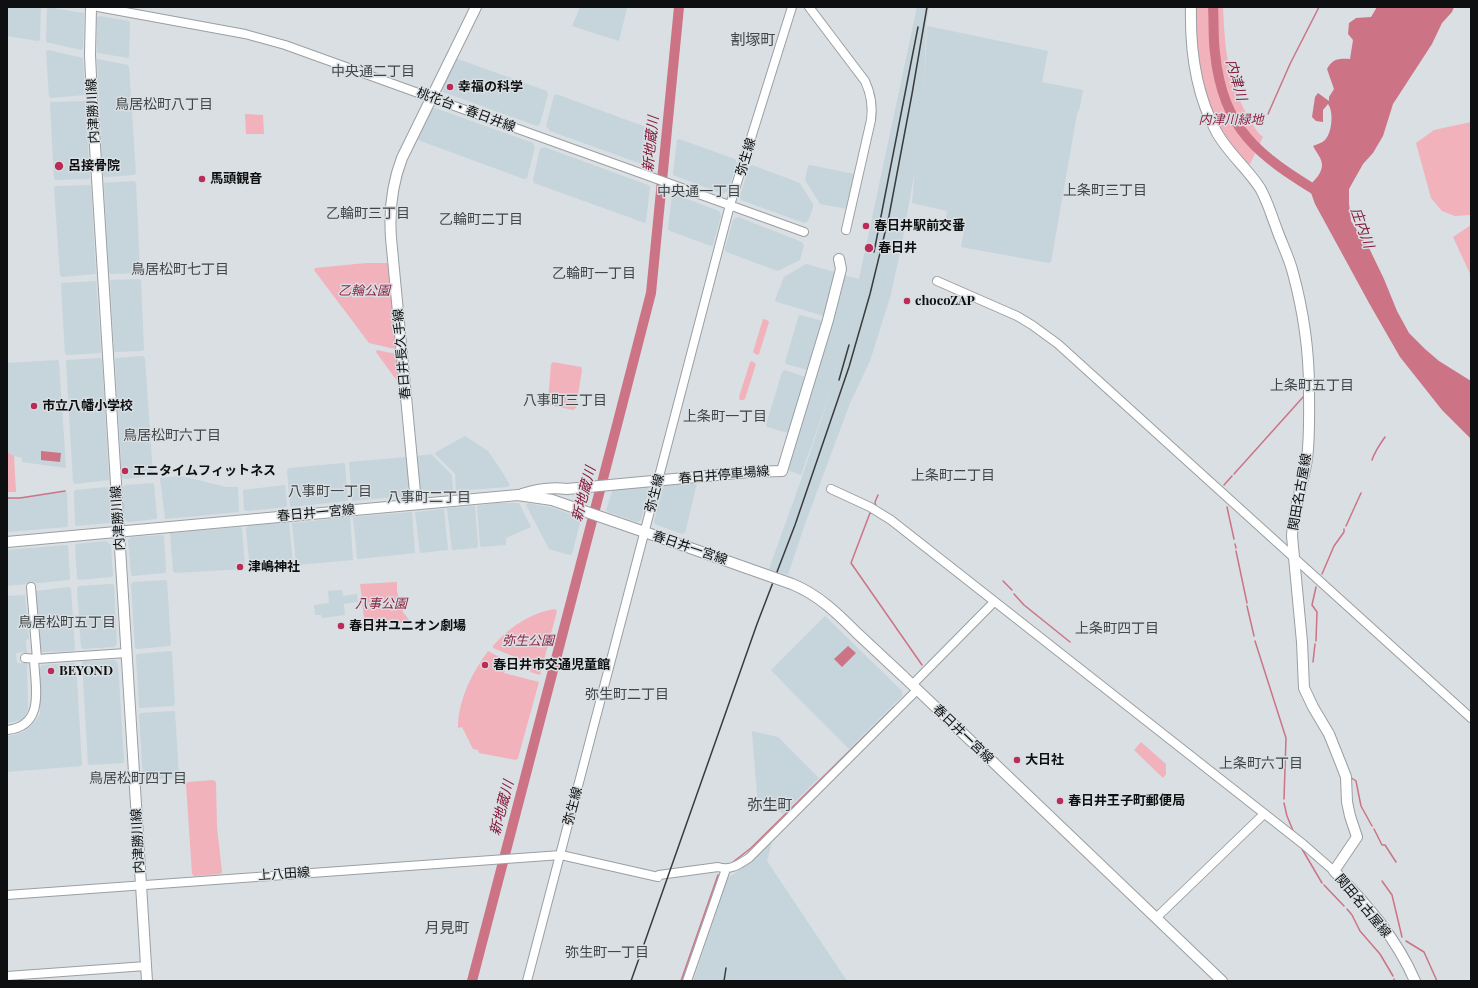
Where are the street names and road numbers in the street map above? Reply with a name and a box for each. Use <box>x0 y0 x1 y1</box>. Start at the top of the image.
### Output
street label: 内津勝川線 <box>84 78 102 144</box>
street label: 桃花台・春日井線 <box>414 85 518 135</box>
street label: 弥生線 <box>733 136 759 178</box>
street label: 春日井長久手線 <box>390 308 414 400</box>
street label: 関田名古屋線 <box>1286 452 1314 532</box>
street label: 春日井停車場線 <box>678 463 770 487</box>
street label: 弥生線 <box>642 472 668 514</box>
street label: 内津勝川線 <box>108 485 128 551</box>
street label: 春日井一宮線 <box>276 502 356 524</box>
street label: 春日井一宮線 <box>651 528 729 568</box>
street label: 春日井一宮線 <box>930 701 996 767</box>
street label: 弥生線 <box>560 785 586 827</box>
street label: 内津勝川線 <box>129 808 147 874</box>
street label: 上八田線 <box>258 864 310 884</box>
street label: 関田名古屋線 <box>1332 871 1394 941</box>

